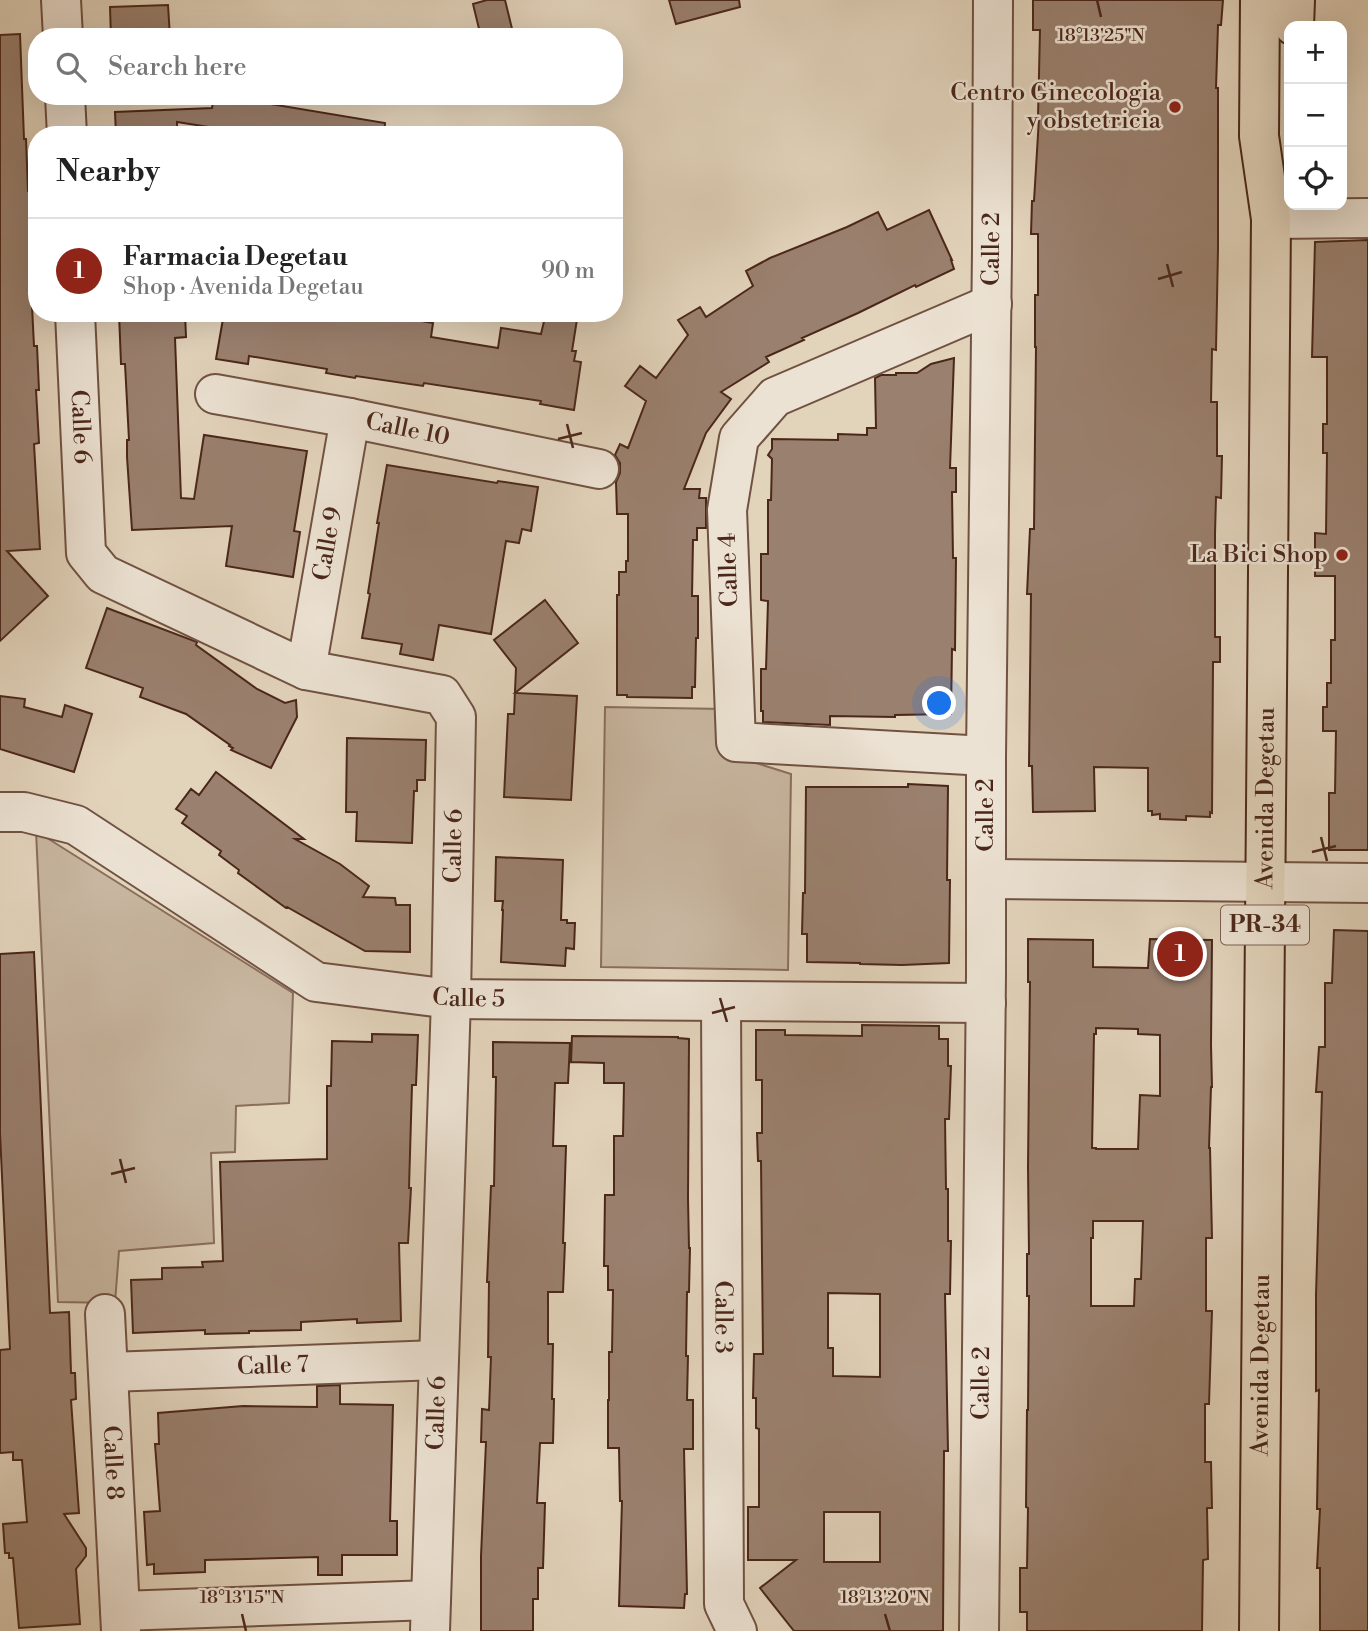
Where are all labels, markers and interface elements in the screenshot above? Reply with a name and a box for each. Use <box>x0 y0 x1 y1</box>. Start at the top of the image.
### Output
map controls <box>1284 21 1347 210</box>
button: + <box>1284 21 1347 84</box>
text: 18°13'25"N <box>1057 24 1145 47</box>
search box <box>28 28 623 105</box>
icon: search <box>52 48 90 86</box>
text: Search here <box>108 51 247 83</box>
place label: Centro Ginecologia y obstetricia <box>950 78 1162 136</box>
button: − <box>1284 84 1347 147</box>
marker: Centro Ginecologia y obstetricia <box>1167 99 1183 115</box>
button: locate <box>1284 147 1347 210</box>
text: Nearby <box>56 153 160 191</box>
street label: Calle 2 <box>977 212 1007 286</box>
text: Farmacia Degetau <box>123 241 348 273</box>
text: 1 <box>73 257 85 285</box>
text: 90 m <box>541 257 595 285</box>
text: Shop · Avenida Degetau <box>123 273 364 301</box>
street label: Calle 6 <box>64 389 97 465</box>
street label: Calle 10 <box>363 407 453 453</box>
street label: Calle 9 <box>307 505 349 583</box>
street label: Calle 4 <box>713 532 745 608</box>
place label: La Bici Shop <box>1190 540 1328 570</box>
marker: La Bici Shop <box>1334 547 1350 563</box>
your location <box>922 686 956 720</box>
street label: Avenida Degetau <box>1250 707 1282 890</box>
street label: Calle 2 <box>971 778 1001 852</box>
street label: Calle 6 <box>438 809 470 883</box>
road number: PR-34 <box>1221 906 1309 944</box>
pin: 1 <box>1157 928 1203 980</box>
street label: Calle 5 <box>430 982 505 1014</box>
street label: Avenida Degetau <box>1245 1274 1277 1457</box>
street label: Calle 3 <box>707 1280 738 1354</box>
street label: Calle 2 <box>966 1346 997 1420</box>
street label: Calle 7 <box>236 1350 309 1382</box>
street label: Calle 6 <box>421 1375 453 1451</box>
street label: Calle 8 <box>96 1425 129 1501</box>
text: 18°13'15"N <box>200 1586 285 1609</box>
text: 18°13'20"N <box>840 1586 930 1609</box>

